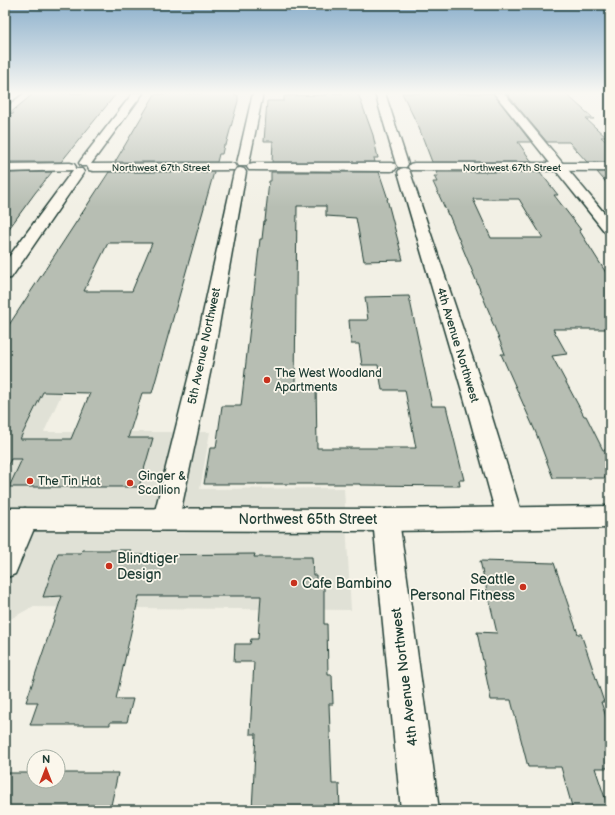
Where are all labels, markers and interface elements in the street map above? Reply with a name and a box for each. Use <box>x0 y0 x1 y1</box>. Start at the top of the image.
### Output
street label: Northwest 67th Street <box>112 162 210 174</box>
street label: Northwest 67th Street <box>463 162 561 174</box>
street label: 5th Avenue Northwest <box>185 286 224 406</box>
street label: 4th Avenue Northwest <box>433 286 482 405</box>
place label: The West Woodland Apartments <box>275 366 382 395</box>
marker: The West Woodland Apartments <box>262 375 272 385</box>
place label: Ginger & Scallion <box>138 469 186 498</box>
place label: The Tin Hat <box>38 474 101 489</box>
marker: The Tin Hat <box>25 476 35 486</box>
marker: Ginger & Scallion <box>125 478 135 488</box>
street label: Northwest 65th Street <box>239 511 378 528</box>
place label: Blindtiger Design <box>117 550 179 583</box>
marker: Blindtiger Design <box>104 561 114 571</box>
place label: Seattle Personal Fitness <box>410 571 515 604</box>
place label: Cafe Bambino <box>302 575 392 592</box>
marker: Cafe Bambino <box>289 578 299 588</box>
marker: Seattle Personal Fitness <box>518 582 528 592</box>
street label: 4th Avenue Northwest <box>387 606 421 747</box>
north arrow <box>26 749 66 789</box>
text: N <box>42 753 50 766</box>

